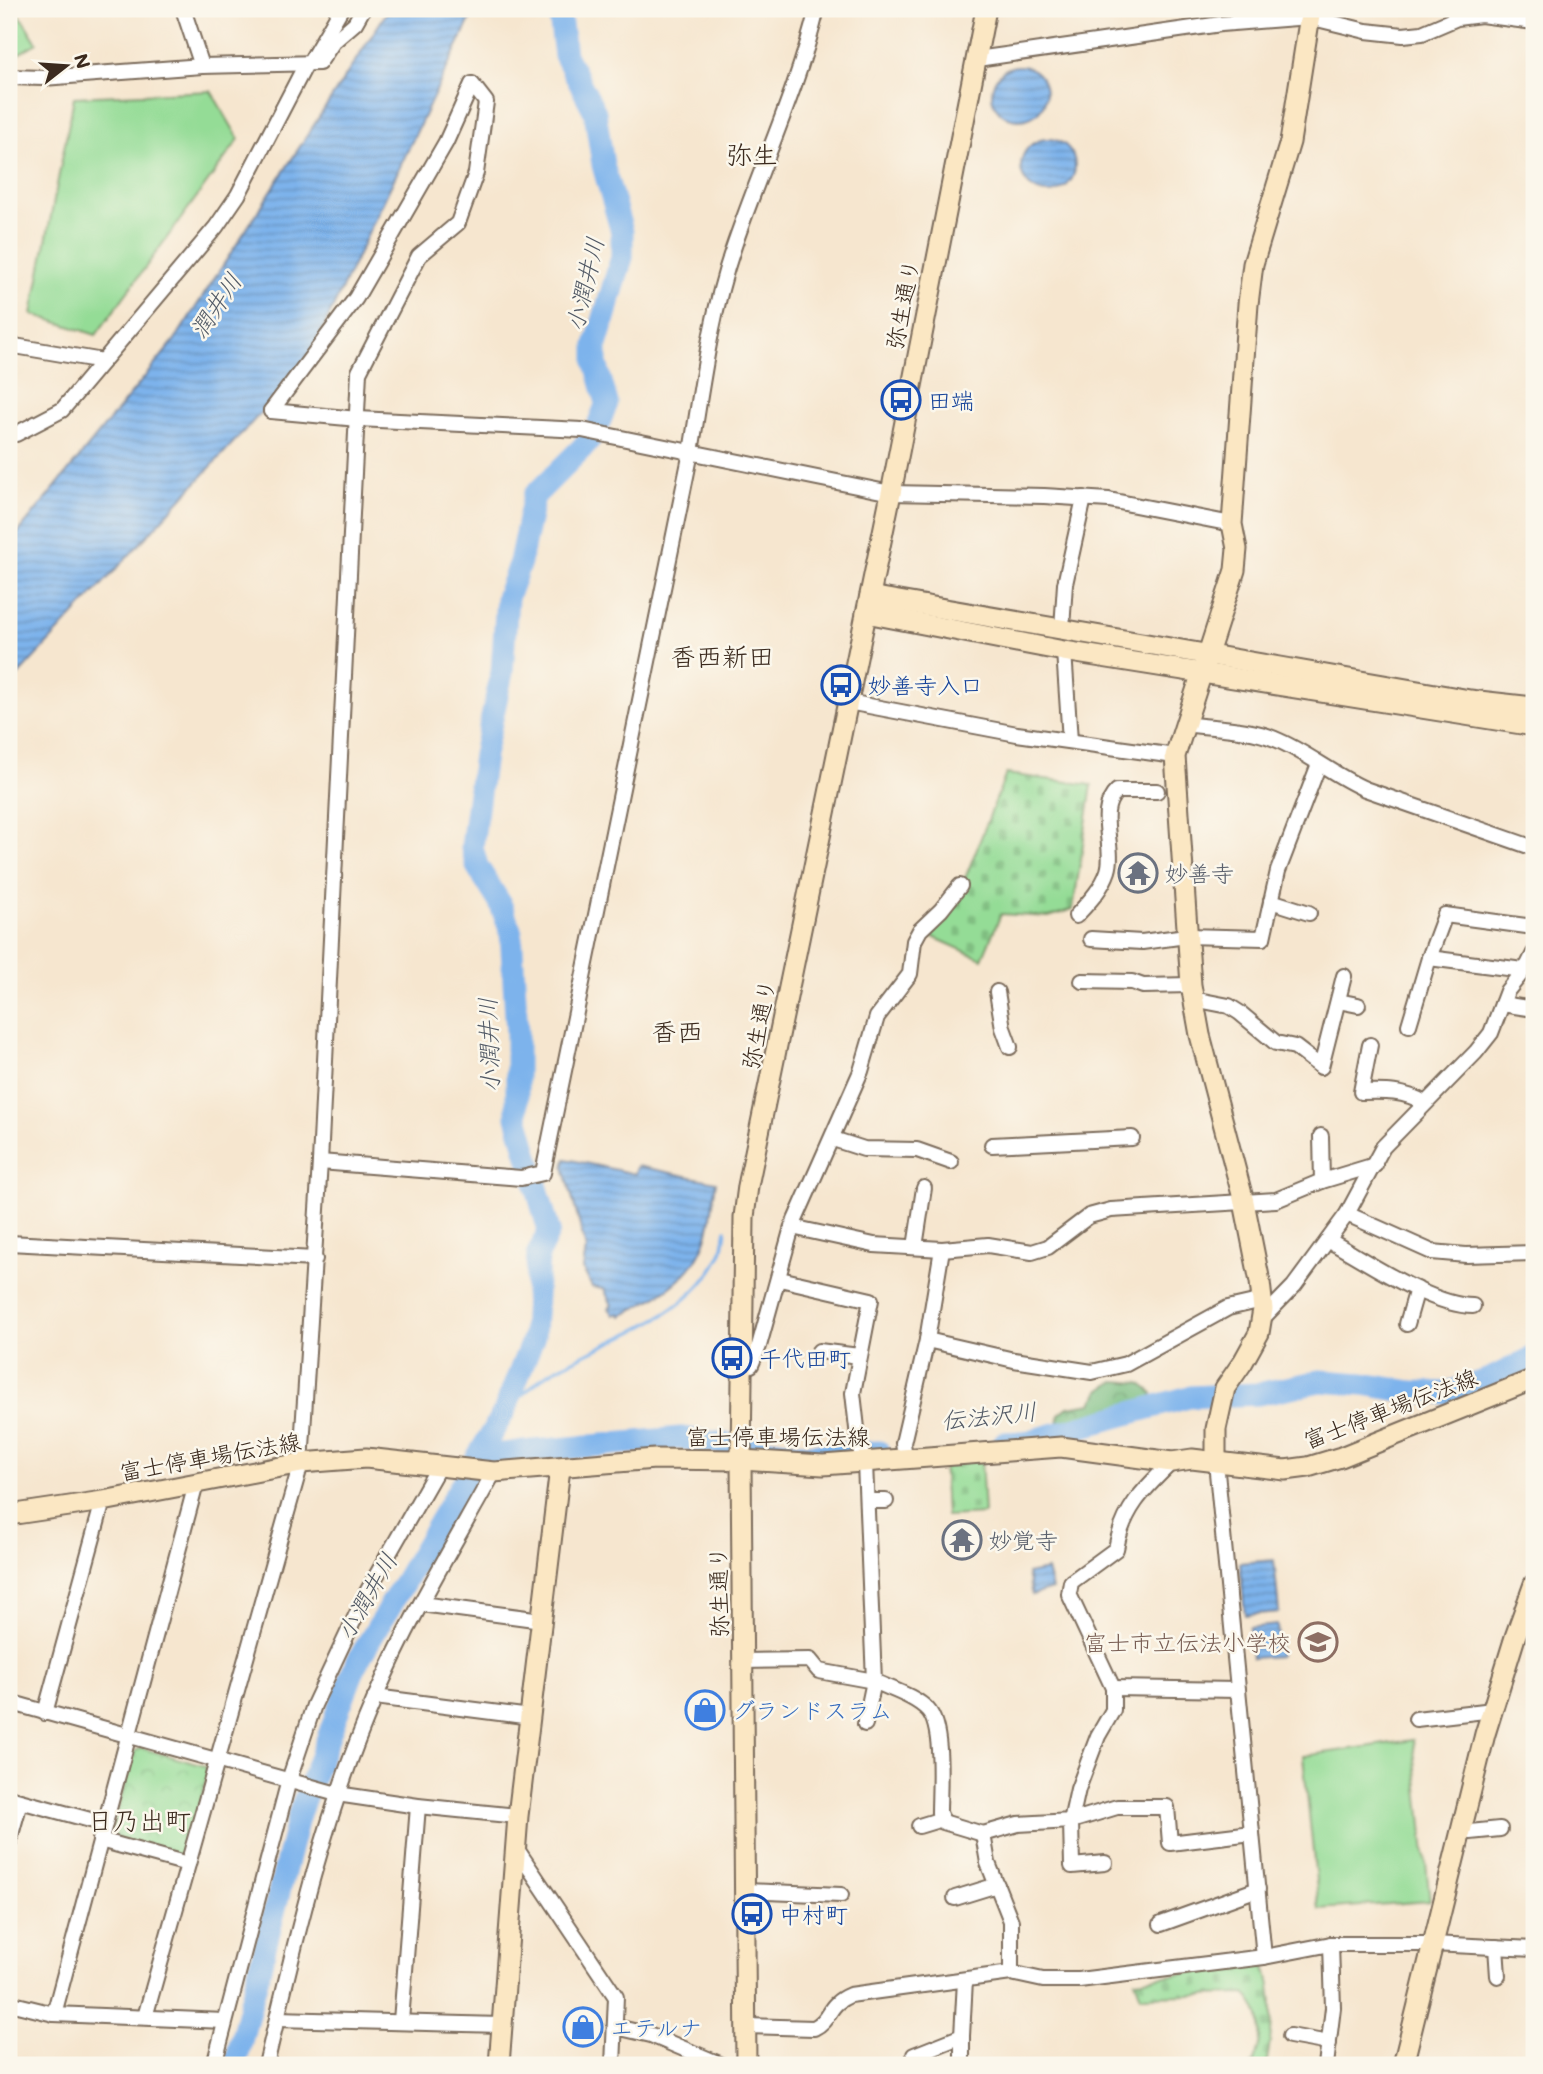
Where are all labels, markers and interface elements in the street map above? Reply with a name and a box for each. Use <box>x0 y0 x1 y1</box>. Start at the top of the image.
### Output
north arrow <box>32 32 102 102</box>
text: N <box>69 50 97 71</box>
district label: 弥生 <box>726 137 778 171</box>
water label: 小潤井川 <box>558 234 610 334</box>
street label: 弥生通り <box>878 256 926 352</box>
water label: 潤井川 <box>182 266 248 344</box>
bus stop icon: 田端 <box>880 379 922 421</box>
place label: 田端 <box>928 385 974 415</box>
district label: 香西新田 <box>670 639 774 673</box>
bus stop icon: 妙善寺入口 <box>820 664 862 706</box>
place label: 妙善寺入口 <box>868 670 983 700</box>
temple icon: 妙善寺 <box>1117 852 1159 894</box>
place label: 妙善寺 <box>1165 858 1234 888</box>
street label: 弥生通り <box>734 976 782 1072</box>
water label: 小潤井川 <box>471 996 505 1094</box>
district label: 香西 <box>651 1014 703 1048</box>
bus stop icon: 千代田町 <box>711 1337 753 1379</box>
place label: 千代田町 <box>759 1343 851 1373</box>
street label: 富士停車場伝法線 <box>1299 1361 1481 1455</box>
water label: 伝法沢川 <box>940 1395 1038 1435</box>
street label: 富士停車場伝法線 <box>686 1421 870 1451</box>
street label: 富士停車場伝法線 <box>117 1425 303 1487</box>
temple icon: 妙覚寺 <box>941 1519 983 1561</box>
place label: 妙覚寺 <box>989 1525 1058 1555</box>
street label: 弥生通り <box>702 1546 734 1638</box>
water label: 小潤井川 <box>329 1547 403 1645</box>
school or university icon: 富士市立伝法小学校 <box>1297 1621 1339 1663</box>
place label: 富士市立伝法小学校 <box>1084 1627 1291 1657</box>
shop icon: グランドスラム <box>684 1689 726 1731</box>
place label: グランドスラム <box>732 1695 893 1725</box>
district label: 日乃出町 <box>87 1803 191 1837</box>
bus stop icon: 中村町 <box>731 1893 773 1935</box>
place label: 中村町 <box>779 1899 848 1929</box>
shop icon: エテルナ <box>562 2006 604 2048</box>
place label: エテルナ <box>610 2012 702 2042</box>

